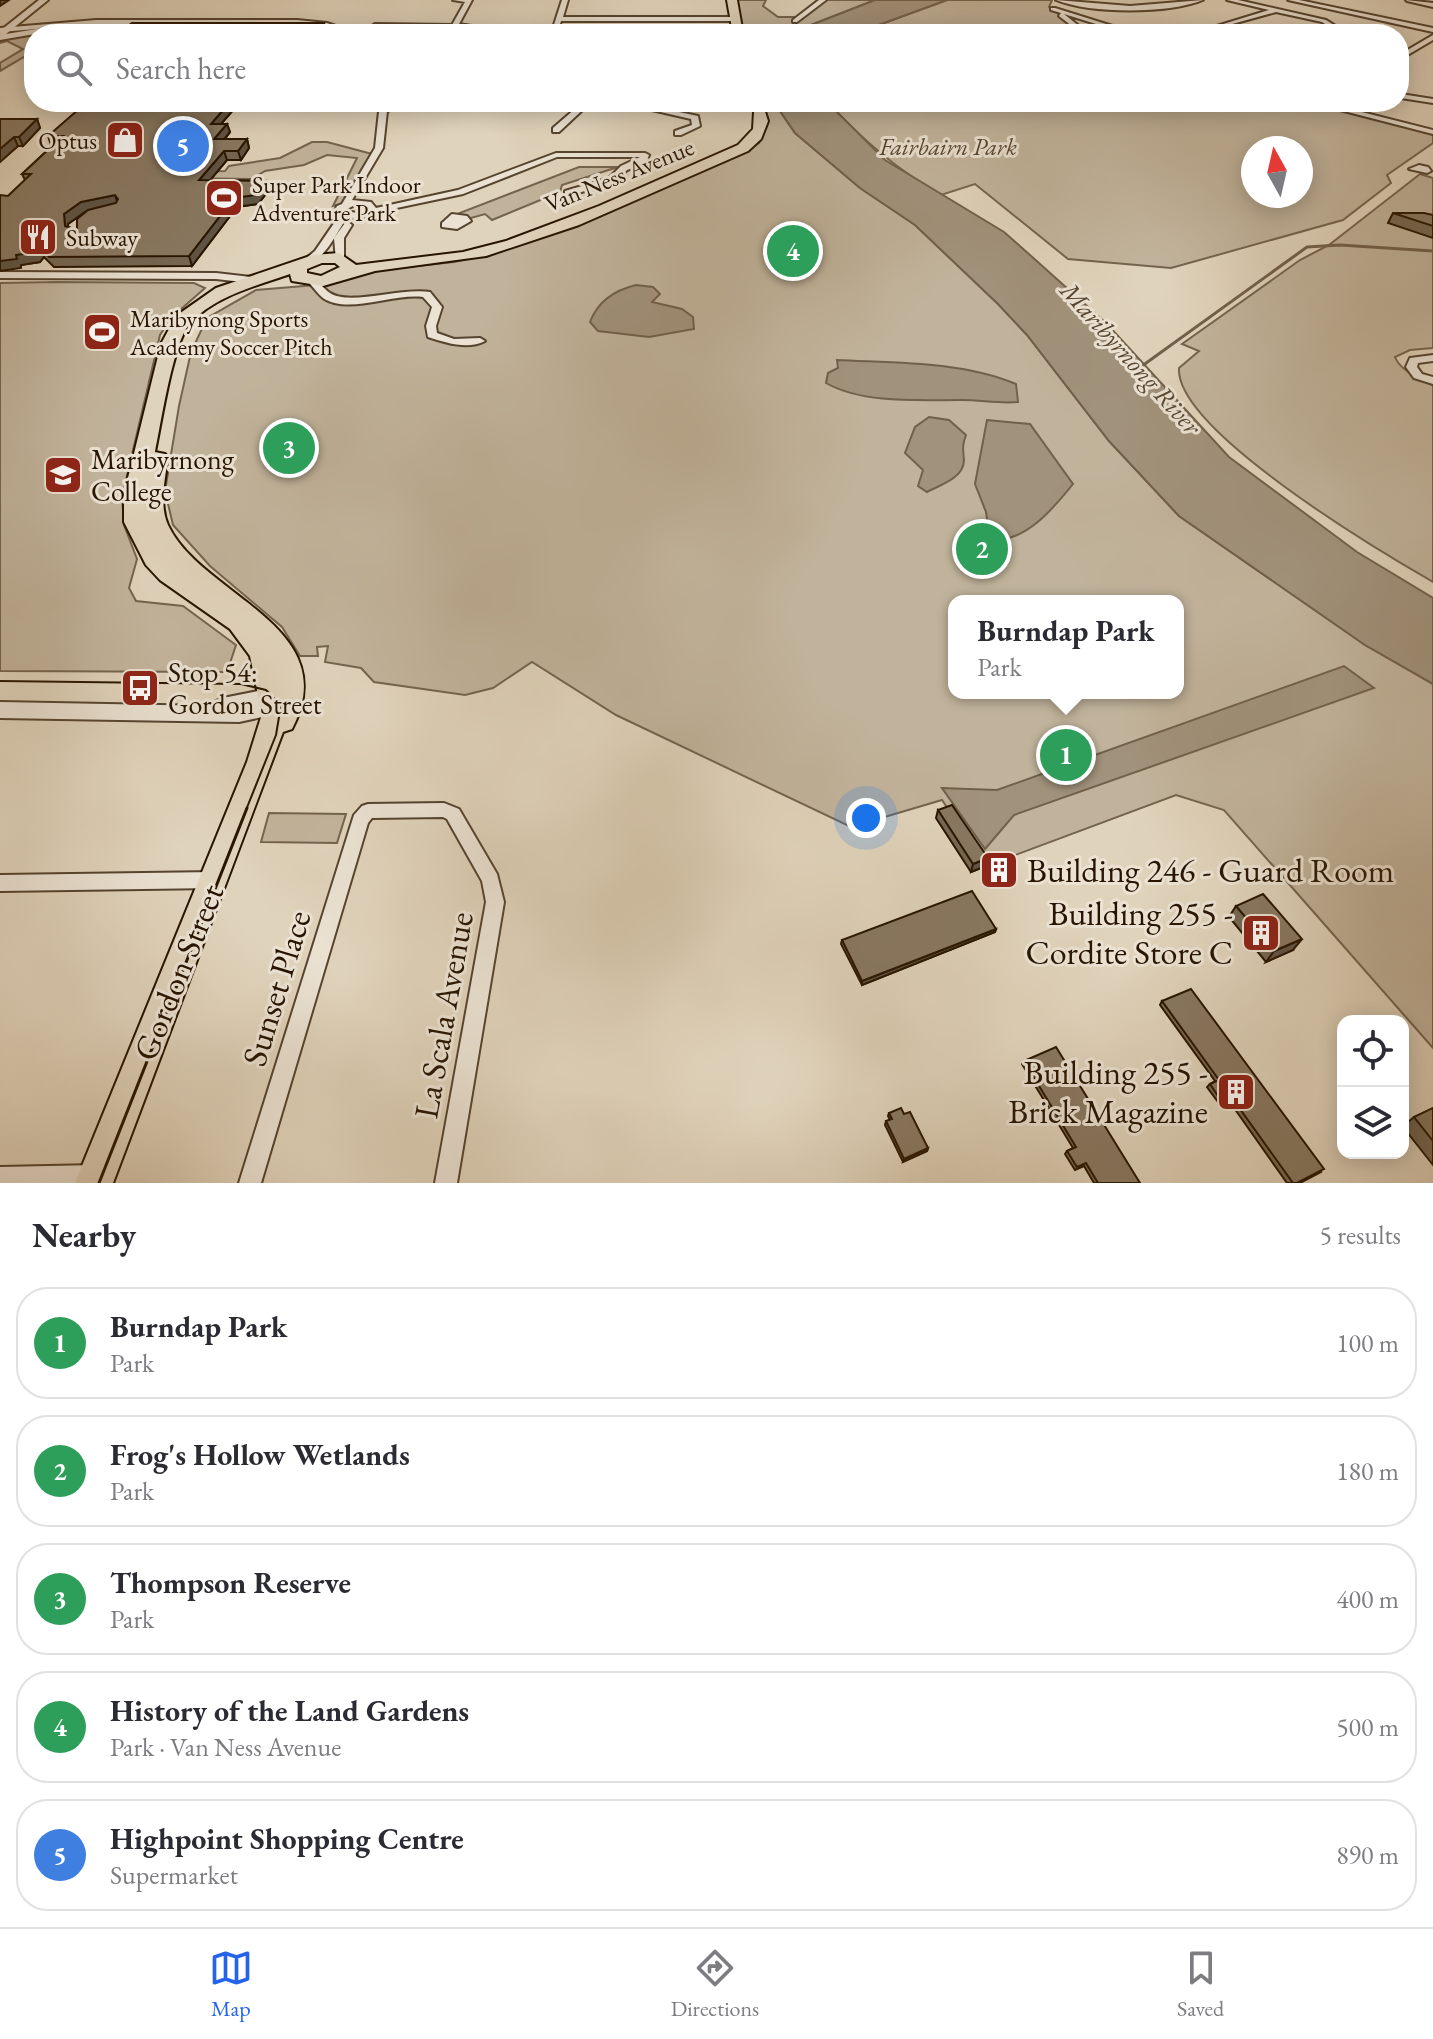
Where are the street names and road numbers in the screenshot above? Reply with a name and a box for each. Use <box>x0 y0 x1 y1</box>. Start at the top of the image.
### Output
street label: Van Ness Avenue <box>540 131 698 219</box>
street label: Gordon Street <box>123 877 233 1067</box>
street label: Sunset Place <box>232 905 320 1071</box>
street label: La Scala Avenue <box>403 908 483 1122</box>

